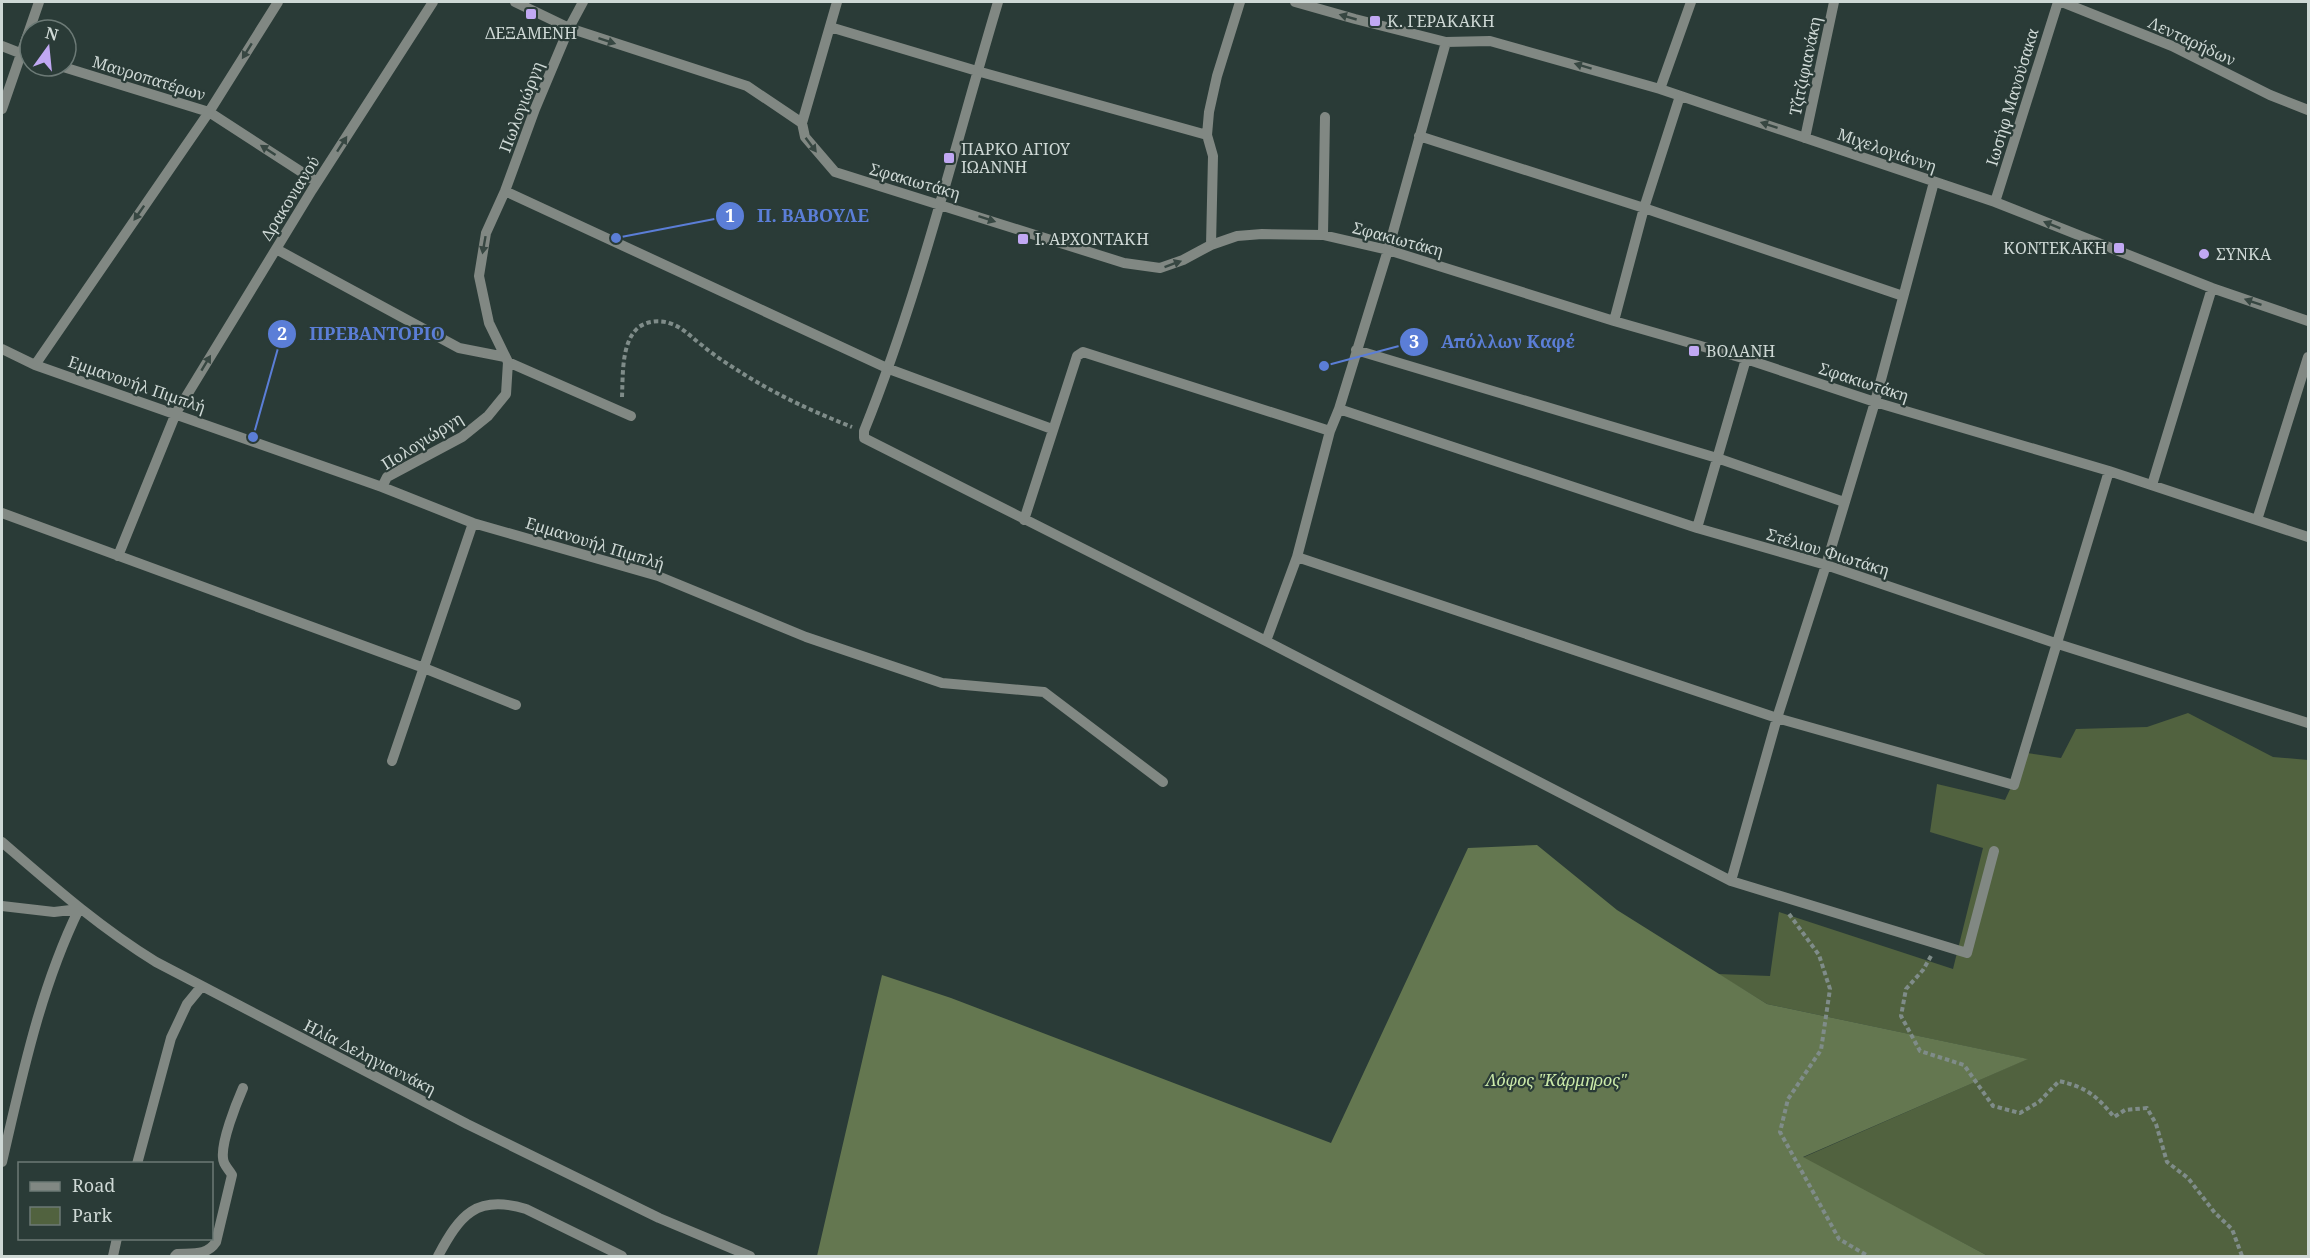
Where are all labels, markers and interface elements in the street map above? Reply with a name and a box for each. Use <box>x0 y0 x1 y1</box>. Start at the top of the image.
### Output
marker: ΔΕΞΑΜΕΝΗ <box>524 7 538 21</box>
place label: Κ. ΓΕΡΑΚΑΚΗ <box>1387 10 1495 32</box>
street label: Λενταρήδων <box>2145 11 2239 71</box>
one-way arrow <box>1339 12 1357 21</box>
marker: Κ. ΓΕΡΑΚΑΚΗ <box>1368 14 1382 28</box>
street label: Τζιτζιφιανάκη <box>1784 15 1826 117</box>
north arrow <box>18 18 78 78</box>
text: N <box>43 21 61 46</box>
place label: ΔΕΞΑΜΕΝΗ <box>485 22 577 44</box>
street label: Ιωσήφ Μανούσακα <box>1981 25 2043 169</box>
one-way arrow <box>598 36 616 46</box>
one-way arrow <box>242 43 253 59</box>
street label: Μαυροπατέρων <box>90 50 208 106</box>
street label: Πωλογιώργη <box>494 58 548 156</box>
one-way arrow <box>1574 61 1592 70</box>
one-way arrow <box>1760 120 1778 130</box>
street label: Μιχελογιάννη <box>1835 123 1939 177</box>
one-way arrow <box>336 136 347 152</box>
one-way arrow <box>805 136 817 152</box>
place label: ΠΑΡΚΟ ΑΓΙΟΥ ΙΩΑΝΝΗ <box>961 138 1071 178</box>
one-way arrow <box>260 145 276 156</box>
marker: ΠΑΡΚΟ ΑΓΙΟΥ ΙΩΑΝΝΗ <box>942 151 956 165</box>
street label: Δρακονιανού <box>255 152 325 244</box>
street label: Σφακιωτάκη <box>867 158 963 204</box>
callout: Π. ΒΑΒΟΥΛΕ <box>715 198 881 234</box>
text: 1 <box>725 203 735 227</box>
text: Π. ΒΑΒΟΥΛΕ <box>757 203 869 227</box>
one-way arrow <box>133 205 145 221</box>
one-way arrow <box>978 214 996 224</box>
street label: Σφακιωτάκη <box>1350 216 1446 262</box>
one-way arrow <box>2042 219 2060 229</box>
place label: Ι. ΑΡΧΟΝΤΑΚΗ <box>1035 228 1149 250</box>
marker: Ι. ΑΡΧΟΝΤΑΚΗ <box>1016 232 1030 246</box>
one-way arrow <box>479 236 488 255</box>
place label: ΚΟΝΤΕΚΑΚΗ <box>2003 237 2107 259</box>
marker: ΚΟΝΤΕΚΑΚΗ <box>2112 241 2126 255</box>
place label: ΣΥΝΚΑ <box>2216 243 2272 265</box>
marker: ΣΥΝΚΑ <box>2197 247 2211 261</box>
one-way arrow <box>1164 258 1182 268</box>
one-way arrow <box>2244 297 2262 307</box>
callout: ΠΡΕΒΑΝΤΟΡΙΟ <box>267 316 457 352</box>
text: 2 <box>277 321 287 345</box>
text: ΠΡΕΒΑΝΤΟΡΙΟ <box>309 321 445 345</box>
callout: Απόλλων Καφέ <box>1399 324 1587 360</box>
text: 3 <box>1409 329 1419 353</box>
text: Απόλλων Καφέ <box>1441 329 1575 353</box>
place label: ΒΟΛΑΝΗ <box>1706 340 1775 362</box>
marker: ΒΟΛΑΝΗ <box>1687 344 1701 358</box>
street label: Εµµανουήλ Πιµπλή <box>65 350 209 418</box>
one-way arrow <box>201 355 212 371</box>
street label: Σφακιωτάκη <box>1816 357 1912 407</box>
street label: Πολογιώργη <box>377 407 467 475</box>
street label: Εµµανουήλ Πιµπλή <box>523 511 667 575</box>
street label: Στέλιου Φιωτάκη <box>1764 523 1892 581</box>
street label: Ηλία Δεληγιαννάκη <box>300 1014 440 1100</box>
park label: Λόφος "Κάρμηρος" <box>1484 1069 1628 1091</box>
legend <box>18 1162 213 1240</box>
text: Road <box>72 1173 115 1197</box>
text: Park <box>72 1203 112 1227</box>

